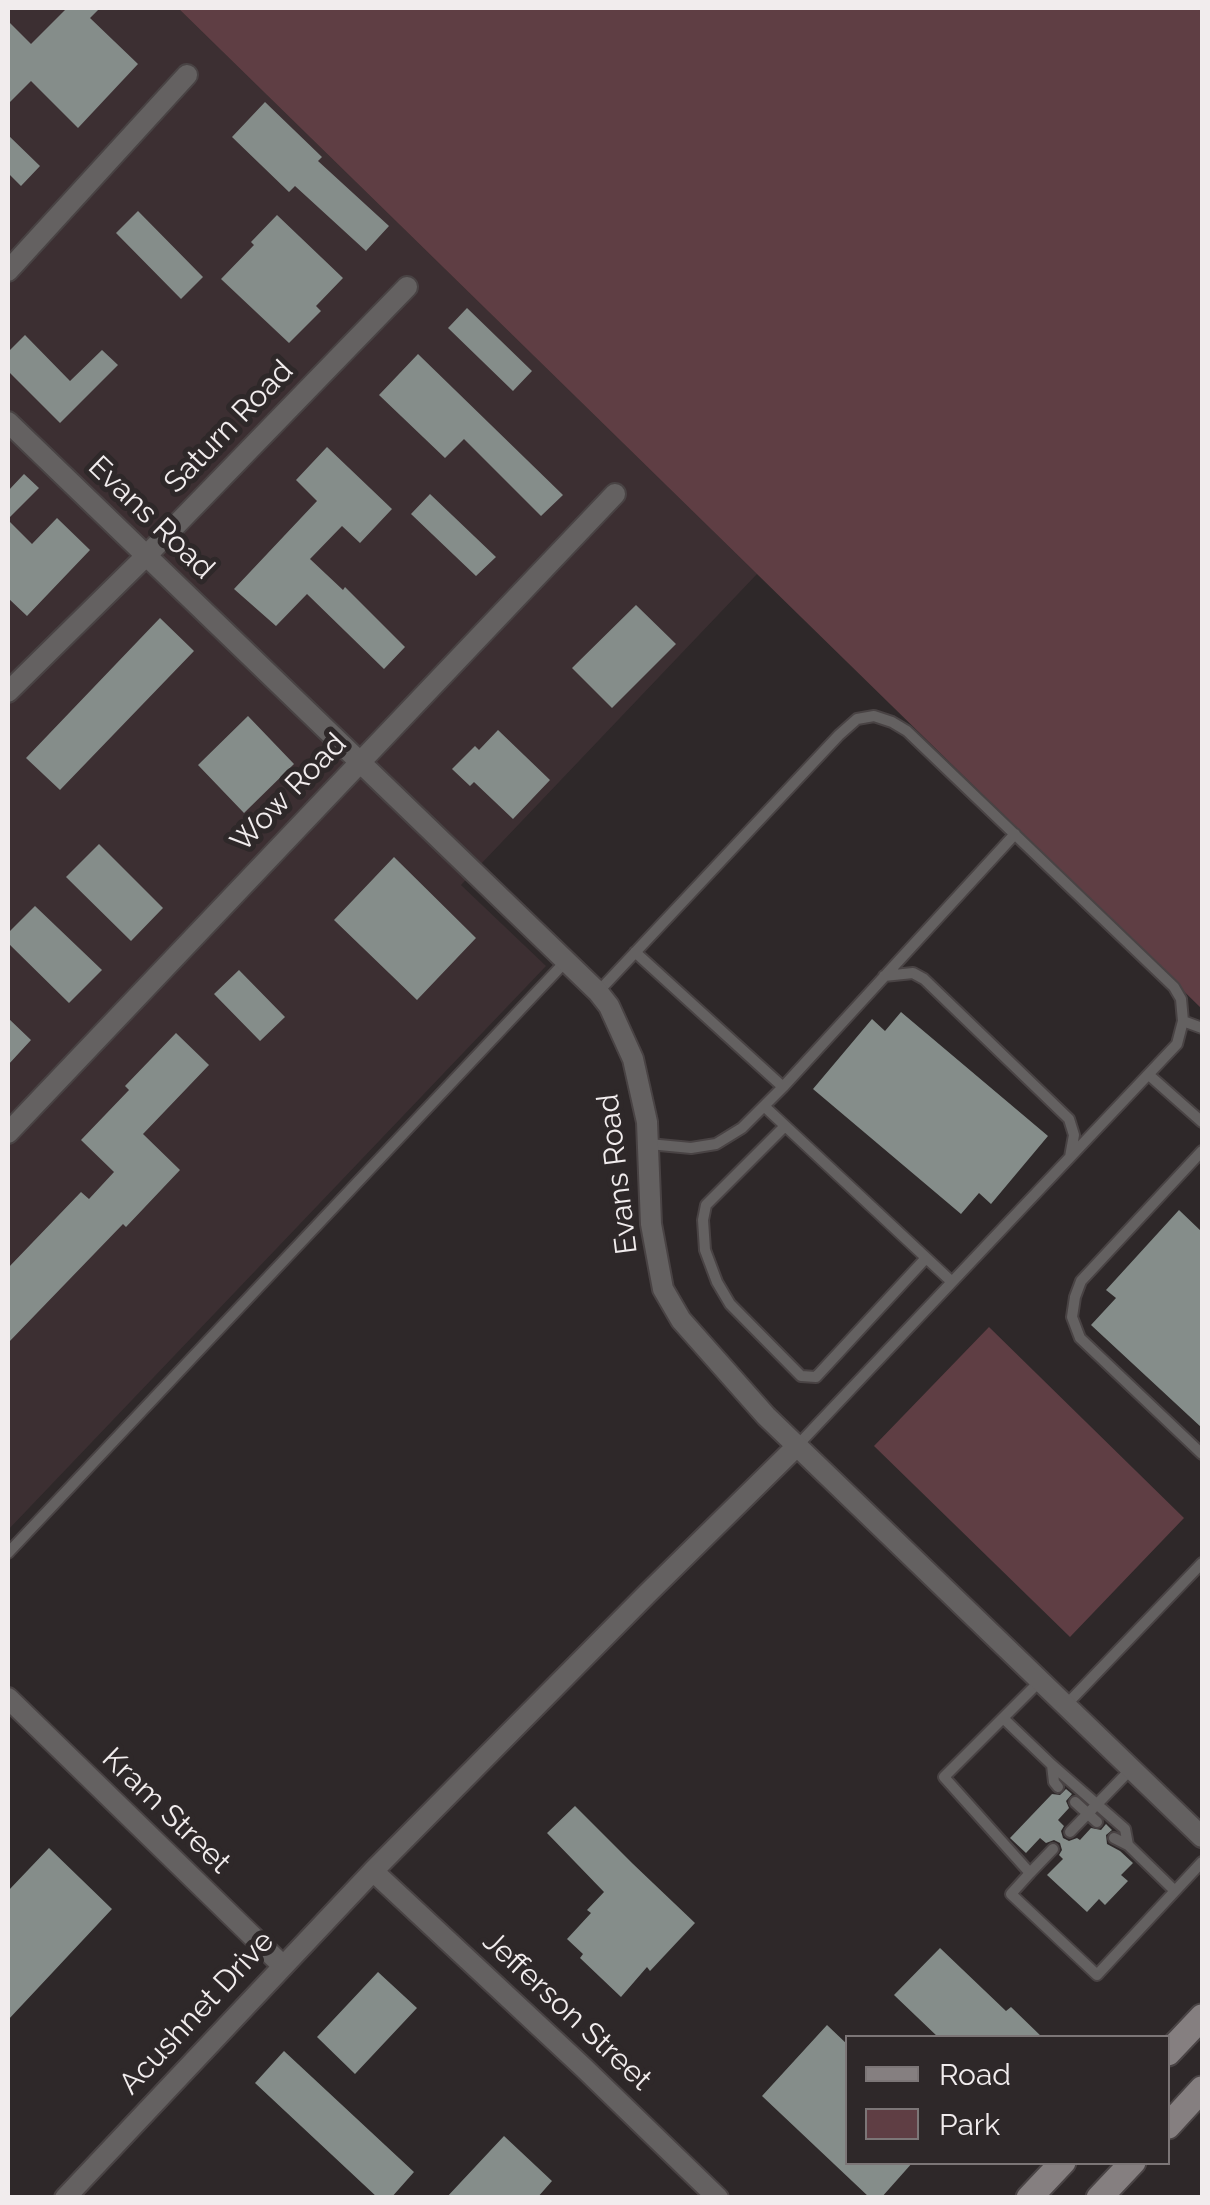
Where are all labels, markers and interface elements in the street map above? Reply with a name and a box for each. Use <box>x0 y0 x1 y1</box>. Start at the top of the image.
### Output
street label: Saturn Road <box>157 353 301 501</box>
street label: Evans Road <box>81 449 221 587</box>
street label: Wow Road <box>224 726 354 860</box>
street label: Evans Road <box>590 1092 646 1256</box>
street label: Kram Street <box>94 1741 238 1881</box>
street label: Acushnet Drive <box>112 1924 282 2102</box>
street label: Jefferson Street <box>475 1924 659 2098</box>
legend <box>845 2035 1170 2165</box>
text: Road <box>939 2057 1011 2092</box>
text: Park <box>939 2107 1000 2142</box>

